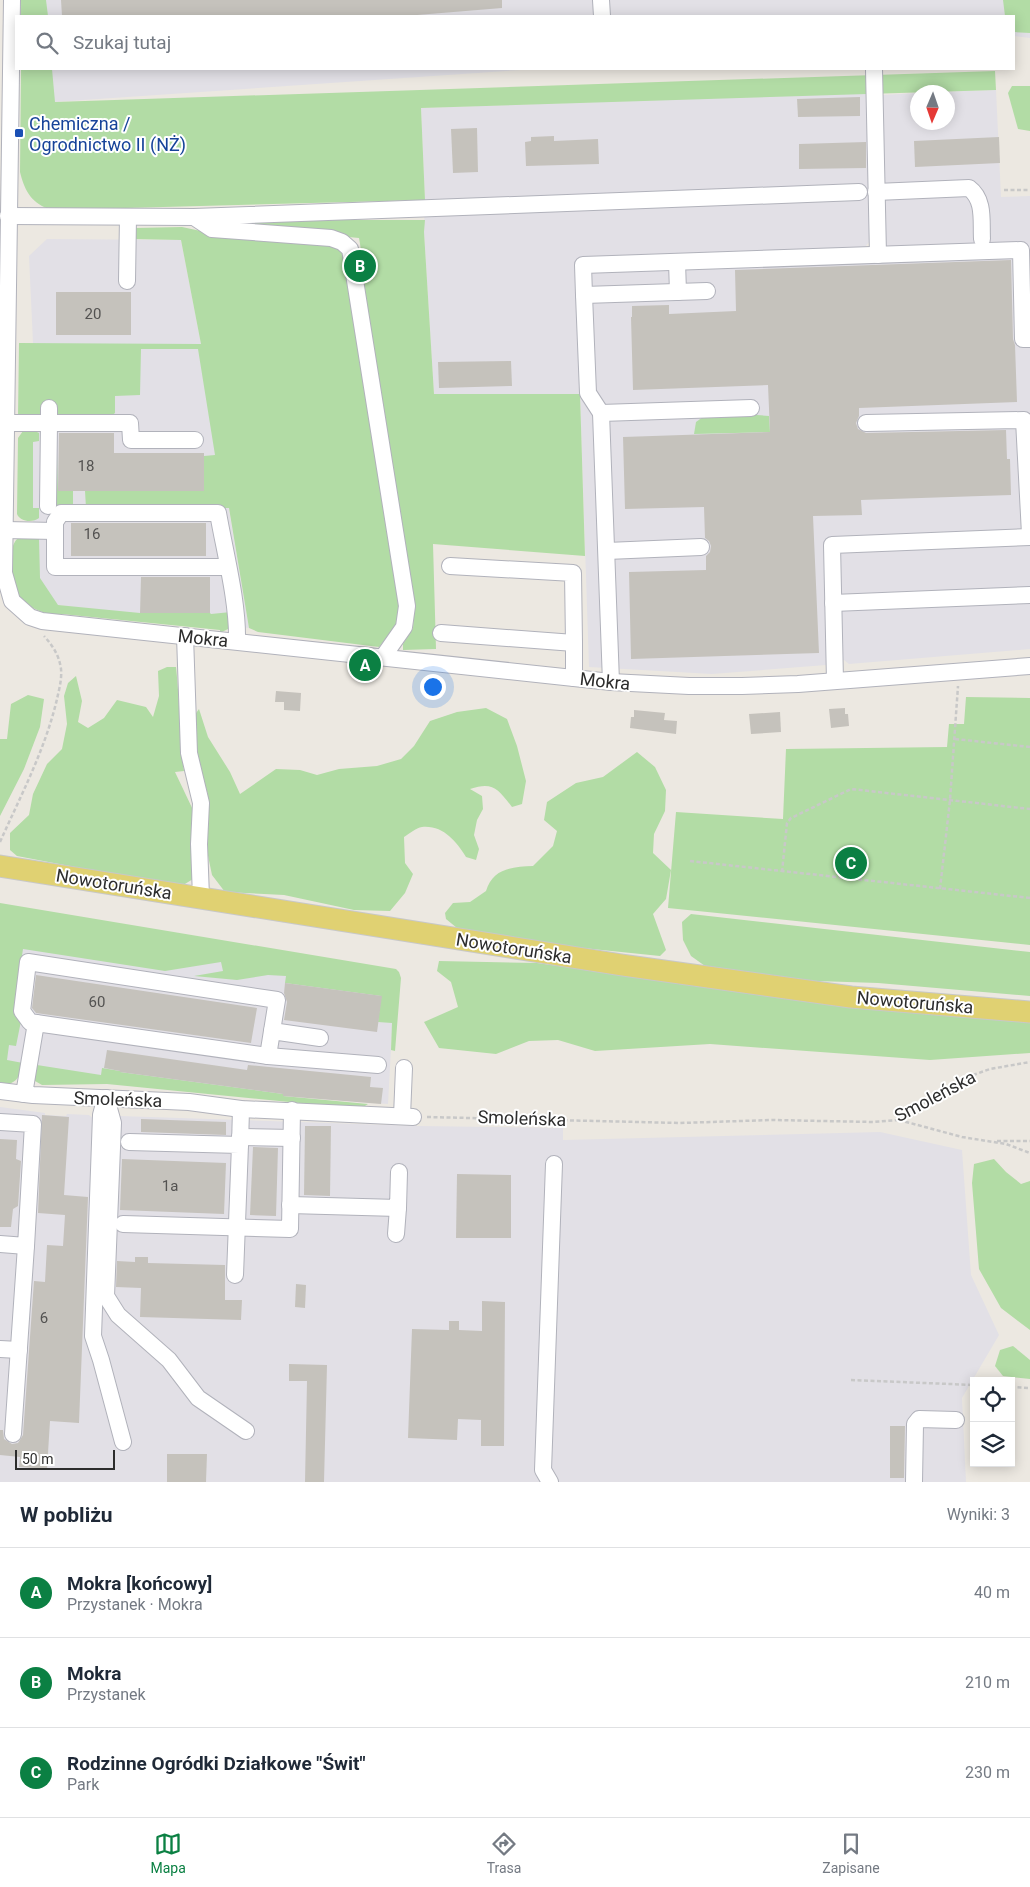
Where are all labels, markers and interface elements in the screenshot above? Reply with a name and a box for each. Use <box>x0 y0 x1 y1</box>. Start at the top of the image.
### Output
search box <box>15 15 1015 70</box>
icon: search <box>33 29 61 57</box>
text: Szukaj tutaj <box>73 31 171 54</box>
north arrow <box>910 85 955 130</box>
place label: Chemiczna / Ogrodnictwo II (NŻ) <box>29 113 186 156</box>
marker: Chemiczna / Ogrodnictwo II (NŻ) <box>13 127 25 139</box>
pin: B <box>344 247 376 285</box>
house number: 20 <box>85 305 101 323</box>
house number: 18 <box>78 457 94 475</box>
house number: 16 <box>84 525 100 543</box>
street label: Mokra <box>177 625 229 651</box>
pin: A <box>349 646 381 684</box>
street label: Mokra <box>579 668 631 694</box>
your location <box>420 674 446 700</box>
pin: C <box>835 844 867 882</box>
street label: Nowotoruńska <box>55 864 173 904</box>
street label: Nowotoruńska <box>455 928 573 968</box>
street label: Nowotoruńska <box>856 986 974 1018</box>
house number: 60 <box>89 993 105 1011</box>
street label: Smoleńska <box>891 1066 979 1126</box>
street label: Smoleńska <box>73 1087 163 1111</box>
street label: Smoleńska <box>477 1106 567 1130</box>
house number: 1a <box>162 1177 178 1195</box>
house number: 6 <box>40 1309 48 1327</box>
map controls <box>970 1377 1015 1467</box>
button: locate <box>970 1377 1015 1422</box>
button: layers <box>970 1422 1015 1467</box>
scale bar <box>15 1447 115 1470</box>
text: 50 m <box>22 1451 54 1467</box>
text: W pobliżu <box>20 1503 113 1527</box>
text: Wyniki: 3 <box>947 1505 1010 1524</box>
text: Mokra [końcowy] <box>67 1572 212 1595</box>
text: A <box>31 1583 41 1602</box>
text: 40 m <box>974 1583 1010 1602</box>
text: Przystanek · Mokra <box>67 1595 203 1614</box>
text: Mokra <box>67 1662 121 1685</box>
text: B <box>31 1673 41 1692</box>
text: 210 m <box>965 1673 1010 1692</box>
text: Przystanek <box>67 1685 146 1704</box>
text: Rodzinne Ogródki Działkowe "Świt" <box>67 1752 366 1775</box>
text: C <box>31 1763 41 1782</box>
text: 230 m <box>965 1763 1010 1782</box>
text: Park <box>67 1775 99 1794</box>
tab: Mapa <box>150 1830 186 1876</box>
tab: Trasa <box>487 1830 521 1876</box>
tab: Zapisane <box>822 1830 880 1876</box>

